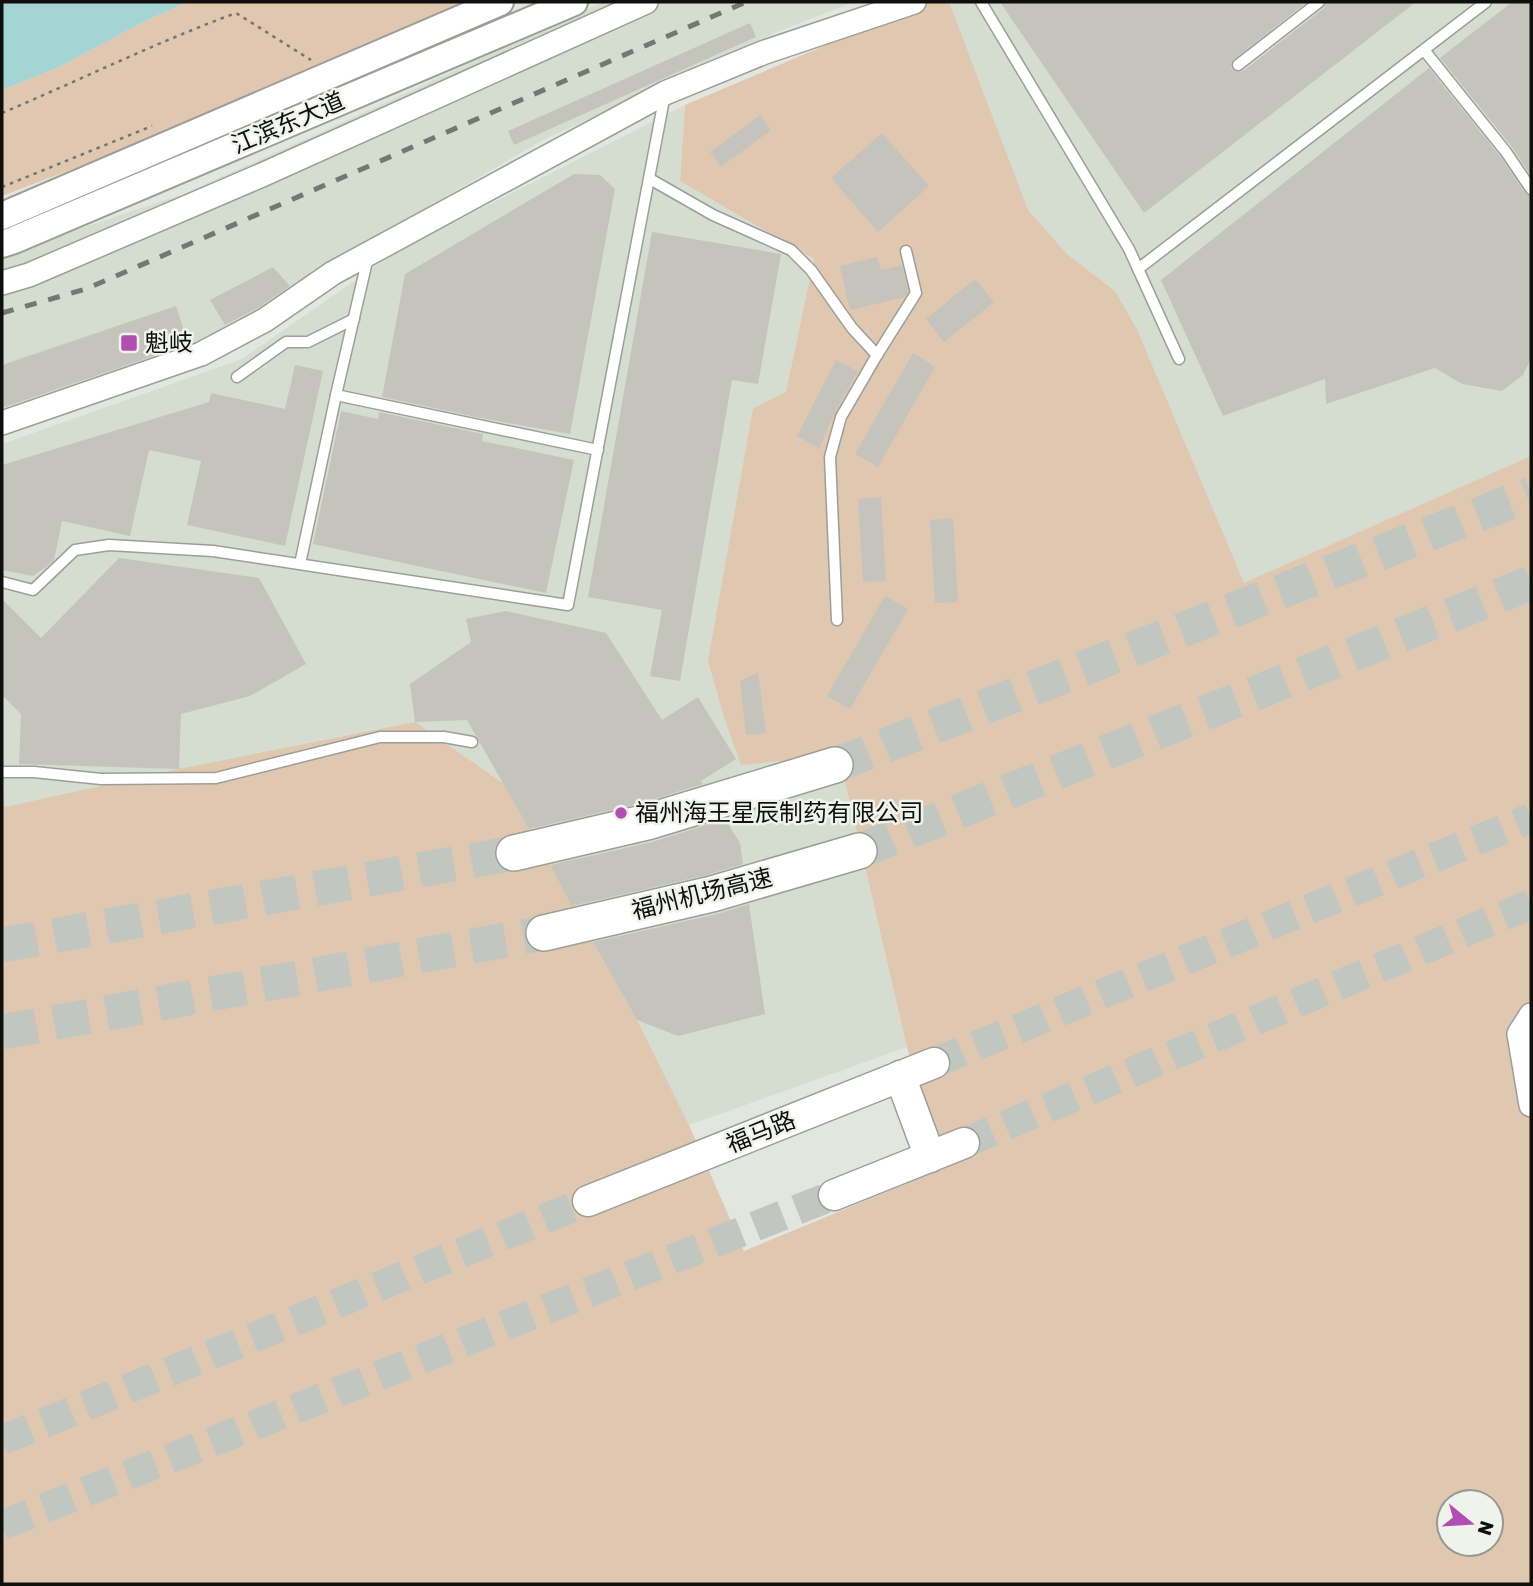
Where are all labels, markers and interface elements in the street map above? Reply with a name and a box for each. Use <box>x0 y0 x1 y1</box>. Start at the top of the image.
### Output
street label: 江滨东大道 <box>227 87 349 159</box>
place label: 魁岐 <box>145 329 193 357</box>
marker: 魁岐 <box>119 333 139 353</box>
place label: 福州海王星辰制药有限公司 <box>635 799 923 827</box>
marker: 福州海王星辰制药有限公司 <box>613 805 629 821</box>
street label: 福州机场高速 <box>629 863 775 925</box>
street label: 福马路 <box>722 1106 800 1158</box>
north arrow <box>1435 1488 1505 1558</box>
text: N <box>1473 1518 1499 1538</box>

